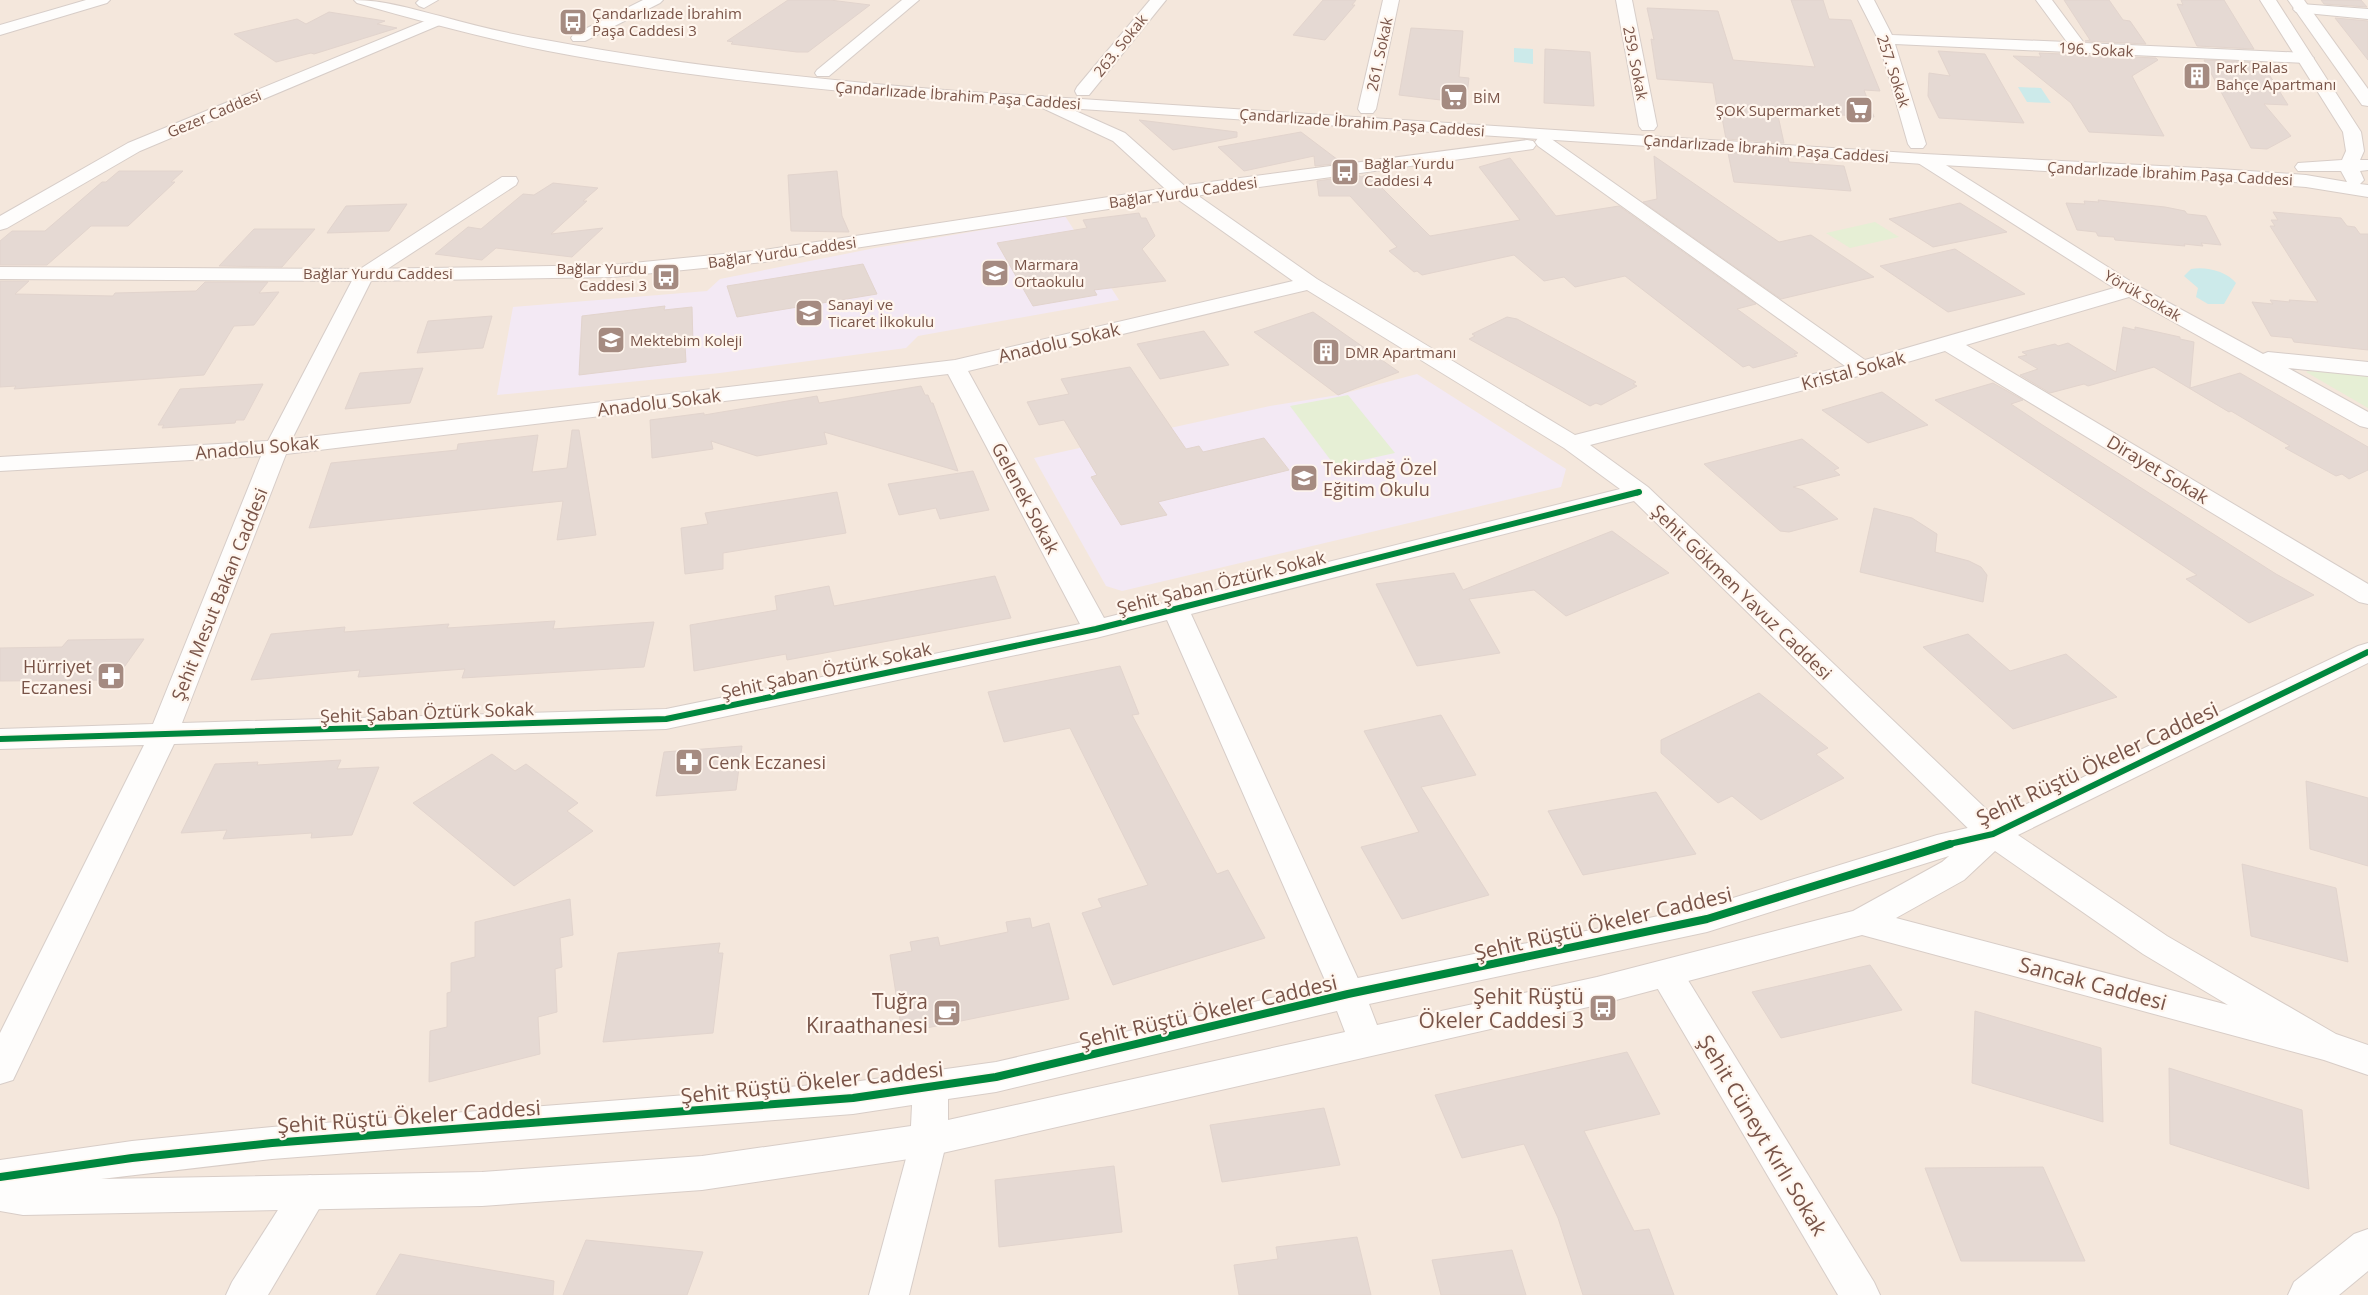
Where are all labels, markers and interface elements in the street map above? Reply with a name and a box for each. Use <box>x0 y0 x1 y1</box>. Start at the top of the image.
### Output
place label: Çandarlızade İbrahim Paşa Caddesi 3 <box>592 3 742 40</box>
bus stop icon: Çandarlızade İbrahim Paşa Caddesi 3 <box>558 7 588 37</box>
street label: 263. Sokak <box>1089 10 1151 80</box>
street label: 261. Sokak <box>1361 15 1397 93</box>
street label: 259. Sokak <box>1619 24 1653 102</box>
street label: 257. Sokak <box>1873 32 1915 110</box>
street label: 196. Sokak <box>2058 37 2134 61</box>
place label: Park Palas Bahçe Apartmanı <box>2216 57 2336 94</box>
building icon: Park Palas Bahçe Apartmanı <box>2182 61 2212 91</box>
street label: Çandarlızade İbrahim Paşa Caddesi <box>835 76 1081 114</box>
supermarket icon: BİM <box>1439 82 1469 112</box>
street label: Gezer Caddesi <box>164 84 264 142</box>
place label: BİM <box>1473 87 1500 107</box>
supermarket icon: ŞOK Supermarket <box>1844 95 1874 125</box>
place label: ŞOK Supermarket <box>1716 100 1840 120</box>
street label: Çandarlızade İbrahim Paşa Caddesi <box>1239 103 1485 141</box>
street label: Çandarlızade İbrahim Paşa Caddesi <box>1643 129 1889 167</box>
place label: Bağlar Yurdu Caddesi 4 <box>1364 153 1454 190</box>
bus stop icon: Bağlar Yurdu Caddesi 4 <box>1330 157 1360 187</box>
street label: Çandarlızade İbrahim Paşa Caddesi <box>2047 157 2293 189</box>
street label: Bağlar Yurdu Caddesi <box>1107 172 1259 212</box>
street label: Bağlar Yurdu Caddesi <box>706 232 858 272</box>
place label: Marmara Ortaokulu <box>1014 254 1085 291</box>
place label: Bağlar Yurdu Caddesi 3 <box>557 258 647 295</box>
school or university icon: Marmara Ortaokulu <box>980 258 1010 288</box>
bus stop icon: Bağlar Yurdu Caddesi 3 <box>651 262 681 292</box>
street label: Bağlar Yurdu Caddesi <box>303 263 453 283</box>
street label: Yörük Sokak <box>2101 265 2185 325</box>
place label: Sanayi ve Ticaret İlkokulu <box>828 294 934 331</box>
school or university icon: Sanayi ve Ticaret İlkokulu <box>794 298 824 328</box>
street label: Anadolu Sokak <box>996 316 1123 368</box>
school or university icon: Mektebim Koleji <box>596 325 626 355</box>
place label: Mektebim Koleji <box>630 330 742 350</box>
building icon: DMR Apartmanı <box>1311 337 1341 367</box>
place label: DMR Apartmanı <box>1345 342 1456 362</box>
street label: Kristal Sokak <box>1798 344 1908 395</box>
street label: Anadolu Sokak <box>596 382 723 421</box>
street label: Dirayet Sokak <box>2103 429 2214 509</box>
street label: Anadolu Sokak <box>194 430 320 464</box>
street label: Gelenek Sokak <box>987 438 1066 558</box>
place label: Tekirdağ Özel Eğitim Okulu <box>1323 456 1437 501</box>
school or university icon: Tekirdağ Özel Eğitim Okulu <box>1289 463 1319 493</box>
street label: Şehit Mesut Bakan Caddesi <box>165 484 273 704</box>
street label: Şehit Gökmen Yavuz Caddesi <box>1647 499 1837 685</box>
street label: Şehit Şaban Öztürk Sokak <box>1114 544 1328 620</box>
street label: Şehit Şaban Öztürk Sokak <box>719 636 934 704</box>
place label: Hürriyet Eczanesi <box>21 654 92 699</box>
pharmacy icon: Hürriyet Eczanesi <box>96 661 126 691</box>
street label: Şehit Rüştü Ökeler Caddesi <box>1971 695 2223 831</box>
street label: Şehit Şaban Öztürk Sokak <box>320 696 535 728</box>
pharmacy icon: Cenk Eczanesi <box>674 747 704 777</box>
place label: Cenk Eczanesi <box>708 750 826 774</box>
street label: Şehit Rüştü Ökeler Caddesi <box>1471 880 1735 966</box>
street label: Sancak Caddesi <box>2016 950 2170 1016</box>
street label: Şehit Rüştü Ökeler Caddesi <box>1076 968 1340 1054</box>
place label: Şehit Rüştü Ökeler Caddesi 3 <box>1419 982 1584 1034</box>
place label: Tuğra Kıraathanesi <box>806 987 928 1039</box>
bus stop icon: Şehit Rüştü Ökeler Caddesi 3 <box>1588 993 1618 1023</box>
cafe icon: Tuğra Kıraathanesi <box>932 998 962 1028</box>
street label: Şehit Cüneyt Kırlı Sokak <box>1692 1029 1834 1241</box>
street label: Şehit Rüştü Ökeler Caddesi <box>679 1054 945 1110</box>
street label: Şehit Rüştü Ökeler Caddesi <box>276 1093 542 1139</box>

